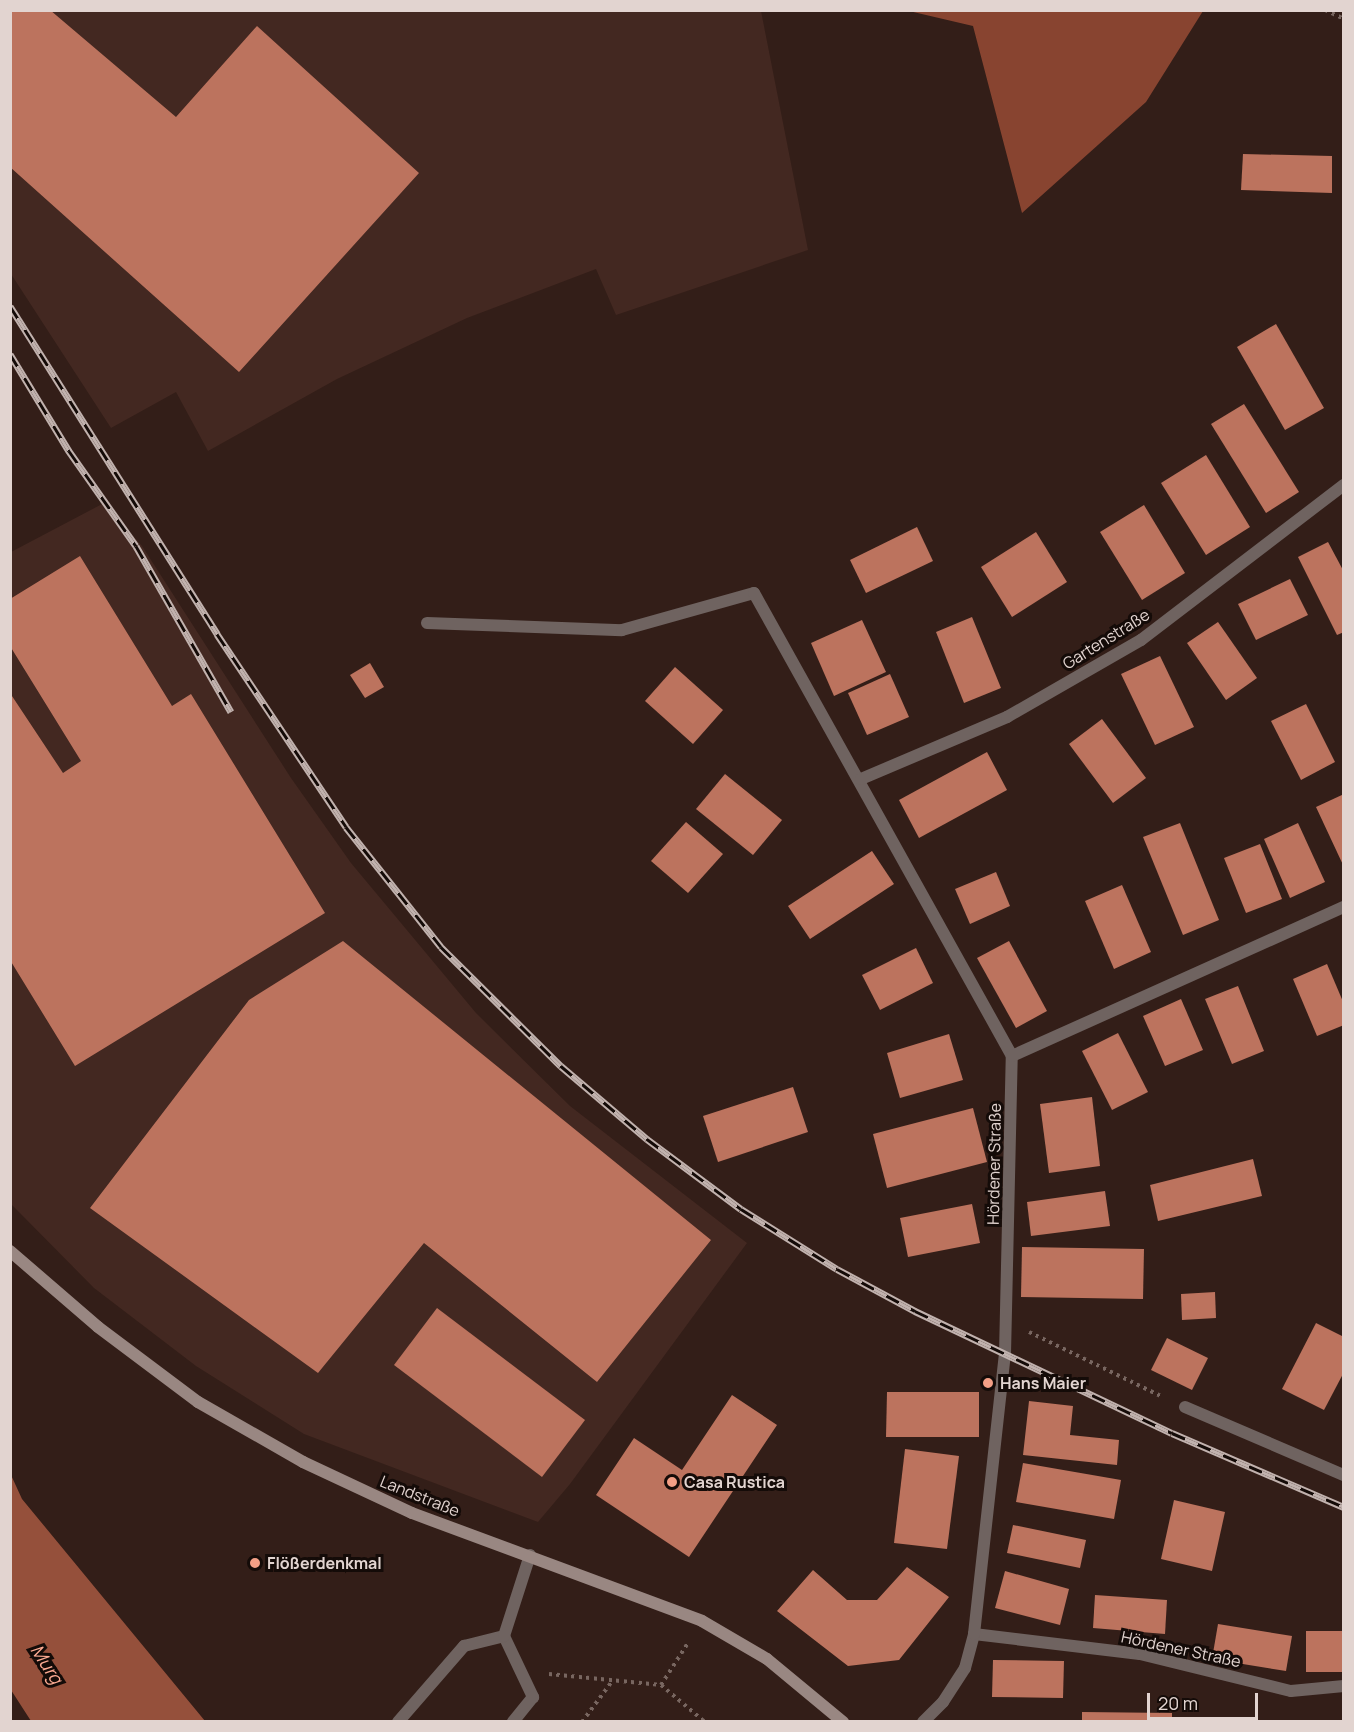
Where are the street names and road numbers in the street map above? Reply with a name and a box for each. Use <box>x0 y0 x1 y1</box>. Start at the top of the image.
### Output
street label: Gartenstraße <box>1059 605 1153 673</box>
street label: Hördener Straße <box>983 1103 1005 1225</box>
street label: Landstraße <box>377 1471 463 1521</box>
street label: Hördener Straße <box>1119 1627 1243 1671</box>

